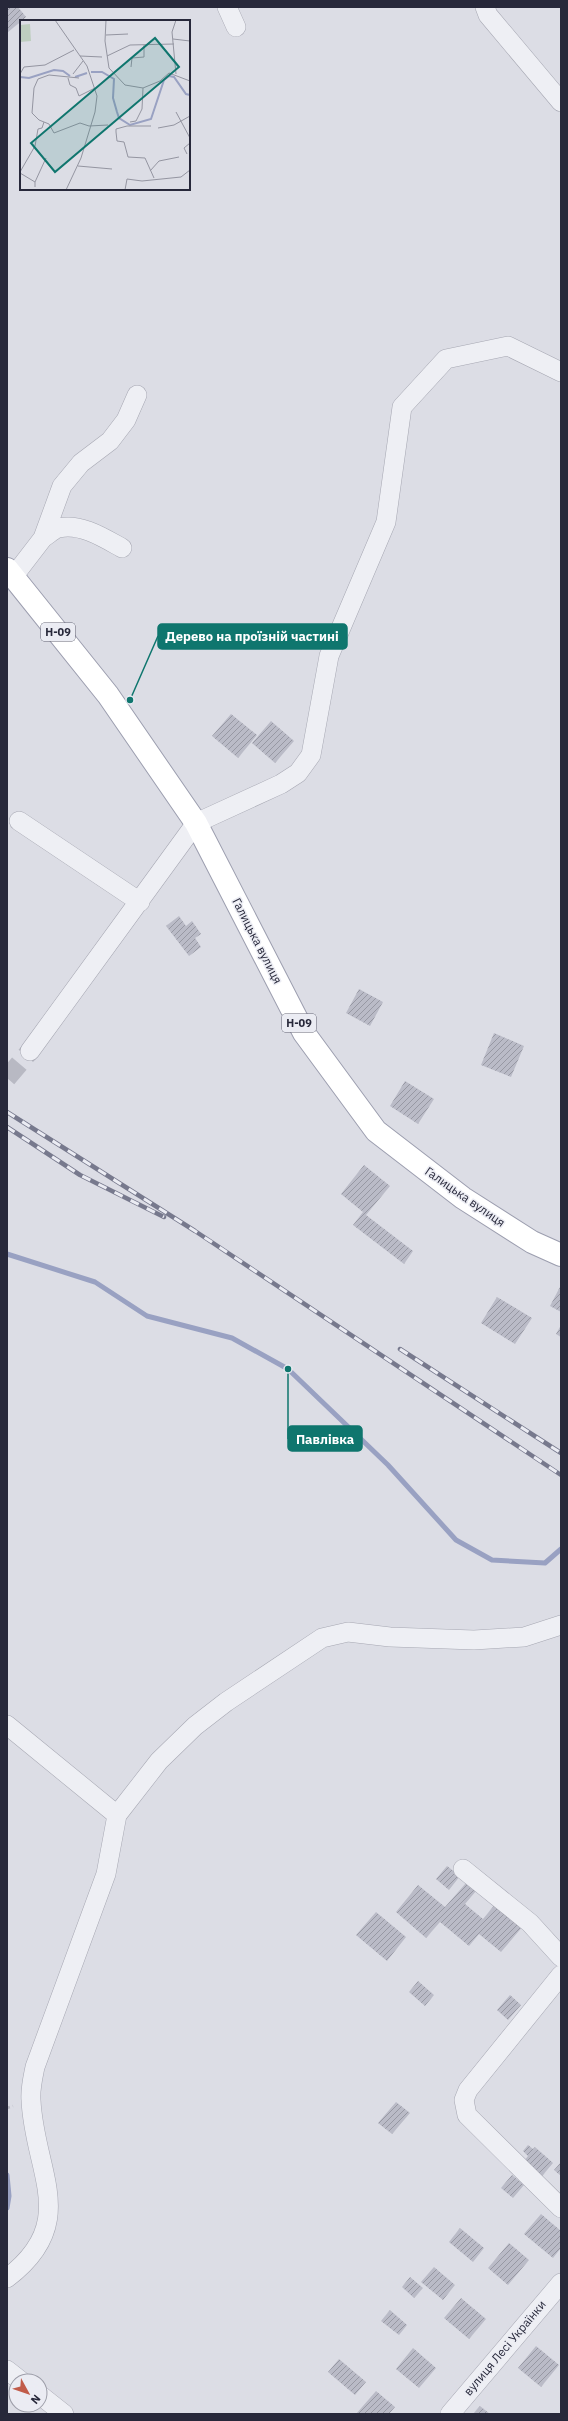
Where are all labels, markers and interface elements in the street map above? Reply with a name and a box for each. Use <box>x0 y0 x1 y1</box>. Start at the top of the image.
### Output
inset map <box>20 20 190 190</box>
road number: Н-09 <box>41 623 75 641</box>
callout: Дерево на проїзній частині <box>158 624 347 649</box>
text: Дерево на проїзній частині <box>165 628 339 645</box>
street label: Галицька вулиця <box>229 895 286 986</box>
road number: Н-09 <box>282 1014 316 1032</box>
street label: Галицька вулиця <box>422 1163 508 1230</box>
callout: Павлівка <box>288 1426 362 1451</box>
text: Павлівка <box>296 1431 354 1448</box>
street label: вулиця Лесі Українки <box>460 2297 549 2398</box>
north arrow <box>8 2373 48 2413</box>
text: N <box>28 2392 44 2407</box>

